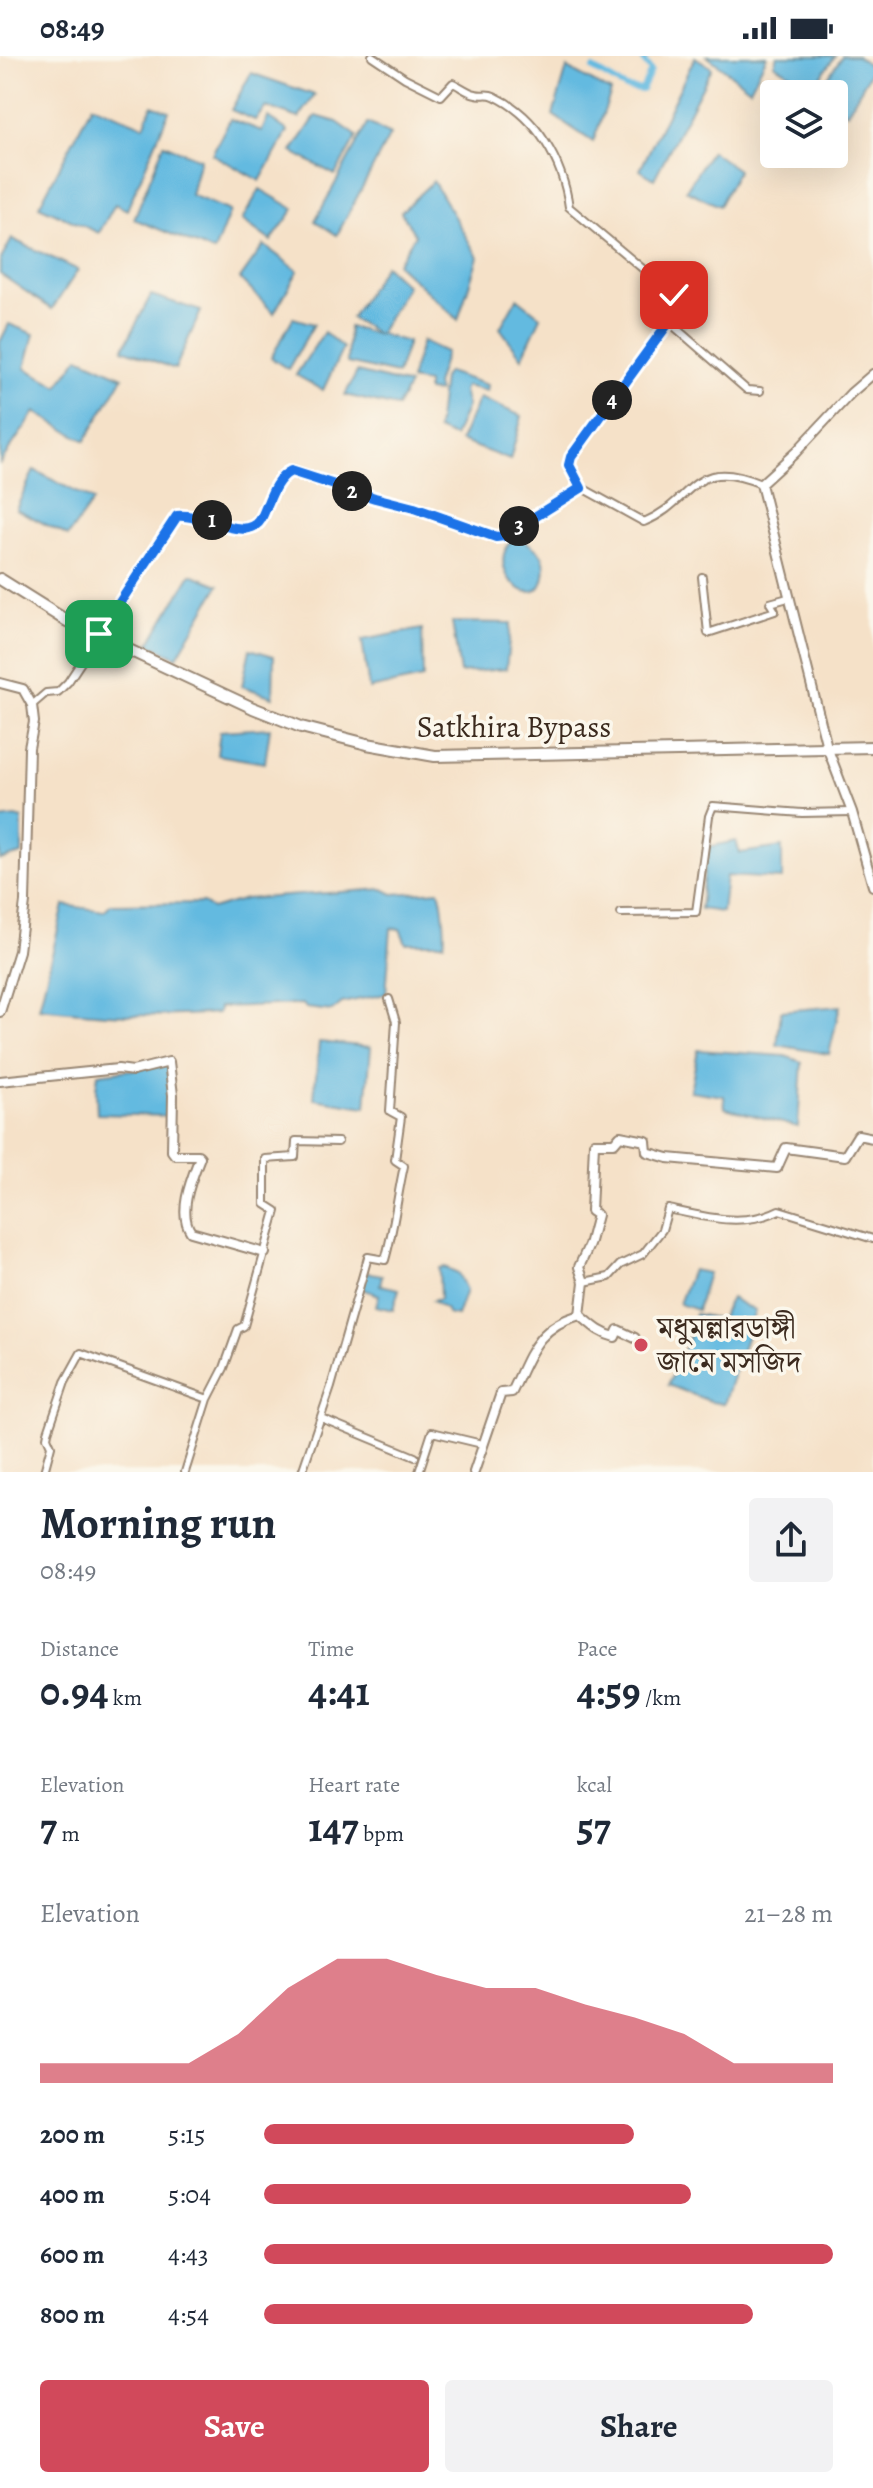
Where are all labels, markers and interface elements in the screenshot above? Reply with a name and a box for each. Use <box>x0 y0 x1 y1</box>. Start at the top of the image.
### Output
text: 08:49 <box>40 8 105 48</box>
map controls <box>760 80 848 168</box>
button: layers <box>760 80 848 168</box>
pin <box>640 261 708 329</box>
icon: check <box>652 273 696 317</box>
pin: 4 <box>592 380 632 420</box>
text: 4 <box>607 385 617 415</box>
pin: 2 <box>332 471 372 511</box>
text: 2 <box>347 476 357 506</box>
pin: 1 <box>192 500 232 540</box>
text: 1 <box>208 505 216 535</box>
pin: 3 <box>499 506 539 546</box>
text: 3 <box>514 511 524 541</box>
pin <box>65 600 133 668</box>
icon: arrive <box>77 612 121 656</box>
street label: Satkhira Bypass <box>417 707 611 747</box>
place label: মধুমল্লারডাঙ্গী জামে মসজিদ <box>656 1308 803 1382</box>
marker: মধুমল্লারডাঙ্গী জামে মসজিদ <box>632 1336 650 1354</box>
text: Morning run <box>40 1493 276 1553</box>
button: share <box>749 1498 833 1582</box>
text: 08:49 <box>40 1553 96 1588</box>
text: Distance <box>40 1634 119 1664</box>
text: Time <box>308 1634 354 1664</box>
text: Pace <box>577 1634 617 1664</box>
text: 0.94 <box>40 1664 108 1719</box>
text: 4:41 <box>308 1664 370 1719</box>
text: 4:59 <box>577 1664 641 1719</box>
text: km <box>108 1683 142 1713</box>
text: /km <box>641 1683 681 1713</box>
text: Elevation <box>40 1770 124 1800</box>
text: Heart rate <box>308 1770 400 1800</box>
text: kcal <box>577 1770 612 1800</box>
text: 7 <box>40 1800 57 1855</box>
text: 147 <box>308 1800 359 1855</box>
text: 57 <box>577 1800 611 1855</box>
text: m <box>57 1819 80 1849</box>
text: bpm <box>359 1819 404 1849</box>
text: Elevation <box>40 1896 140 1931</box>
text: 21–28 m <box>744 1896 833 1931</box>
text: 200 m <box>40 2117 105 2152</box>
text: 5:15 <box>168 2117 205 2152</box>
text: 400 m <box>40 2177 105 2212</box>
text: 5:04 <box>168 2177 211 2212</box>
text: 600 m <box>40 2237 105 2272</box>
text: 4:43 <box>168 2237 209 2272</box>
text: 800 m <box>40 2297 105 2332</box>
text: 4:54 <box>168 2297 209 2332</box>
button: Save <box>40 2380 429 2472</box>
button: Share <box>445 2380 833 2472</box>

